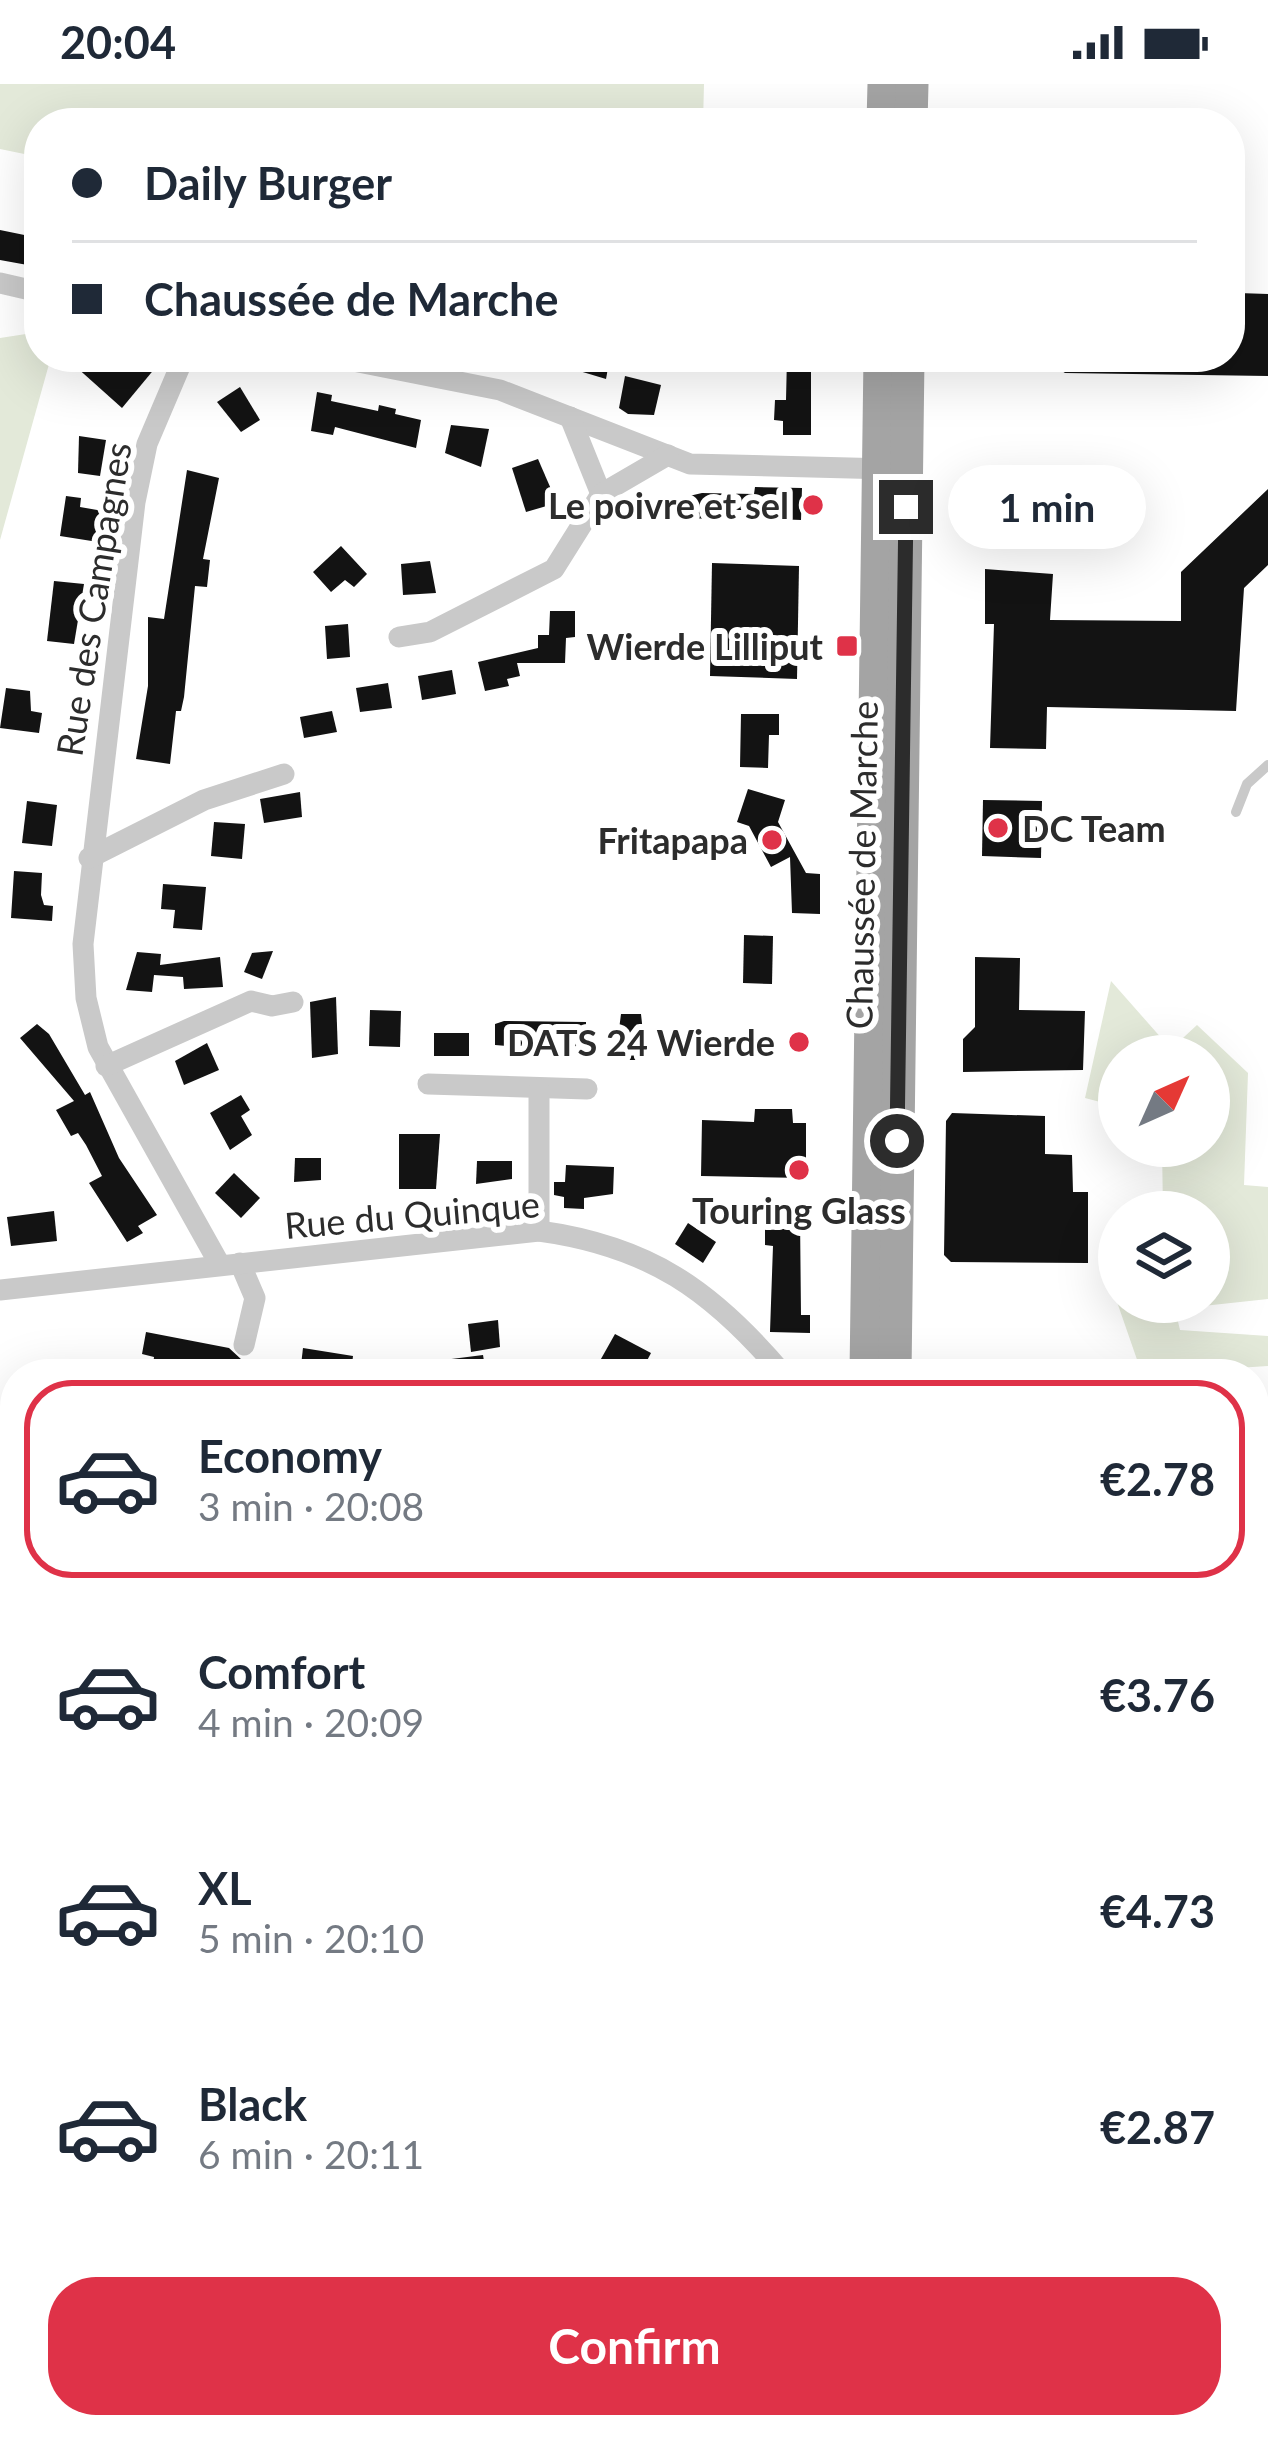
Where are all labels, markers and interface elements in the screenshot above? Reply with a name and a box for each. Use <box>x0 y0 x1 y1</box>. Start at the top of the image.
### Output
text: 20:04 <box>60 15 176 69</box>
text: Daily Burger <box>144 156 392 210</box>
text: Chaussée de Marche <box>144 272 558 326</box>
street label: Rue des Campagnes <box>46 439 140 759</box>
callout: 1 min <box>948 465 1146 549</box>
route end <box>879 480 933 534</box>
place label: Le poivre et sel <box>548 483 789 527</box>
text: 1 min <box>999 484 1095 530</box>
marker: Le poivre et sel <box>800 492 826 518</box>
place label: Wierde Lilliput <box>587 624 824 668</box>
marker: Wierde Lilliput <box>834 633 860 659</box>
street label: Chaussée de Marche <box>836 700 886 1030</box>
place label: DC Team <box>1022 806 1166 850</box>
marker: DC Team <box>985 815 1011 841</box>
place label: Fritapapa <box>597 818 748 862</box>
marker: Fritapapa <box>759 827 785 853</box>
place label: DATS 24 Wierde <box>507 1020 775 1064</box>
marker: DATS 24 Wierde <box>786 1029 812 1055</box>
north arrow <box>1098 1035 1230 1167</box>
map controls <box>1098 1035 1230 1323</box>
route start <box>870 1114 924 1168</box>
marker: Touring Glass <box>786 1157 812 1183</box>
street label: Rue du Quinque <box>282 1181 542 1247</box>
place label: Touring Glass <box>692 1188 906 1232</box>
button: layers <box>1098 1191 1230 1323</box>
icon: car <box>54 1425 162 1533</box>
text: Economy <box>198 1429 382 1483</box>
text: €2.78 <box>1100 1452 1215 1506</box>
text: 3 min · 20:08 <box>198 1483 424 1529</box>
icon: car <box>54 1641 162 1749</box>
text: Comfort <box>198 1645 365 1699</box>
text: €3.76 <box>1100 1668 1215 1722</box>
text: 4 min · 20:09 <box>198 1699 424 1745</box>
icon: car <box>54 1857 162 1965</box>
text: XL <box>198 1861 252 1915</box>
text: €4.73 <box>1100 1884 1215 1938</box>
text: 5 min · 20:10 <box>198 1915 424 1961</box>
icon: car <box>54 2073 162 2181</box>
text: Black <box>198 2077 307 2131</box>
text: €2.87 <box>1100 2100 1215 2154</box>
text: 6 min · 20:11 <box>198 2131 424 2177</box>
button: Confirm <box>48 2277 1221 2415</box>

